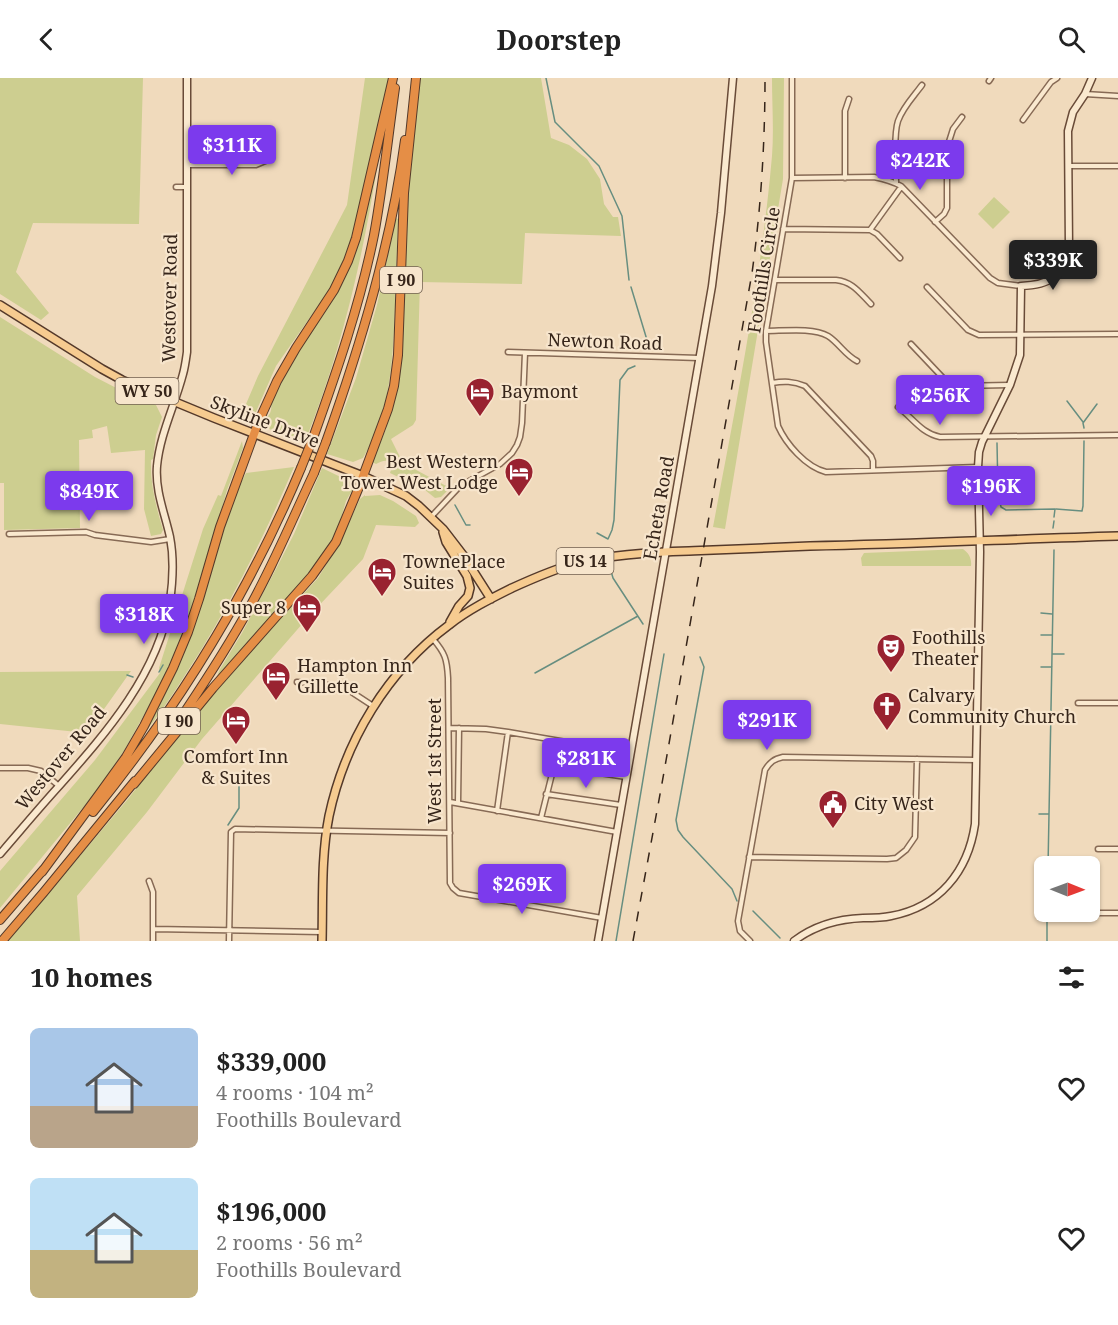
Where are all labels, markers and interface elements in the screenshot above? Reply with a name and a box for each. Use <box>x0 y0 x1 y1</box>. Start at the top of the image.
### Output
text: Doorstep <box>497 21 621 58</box>
icon: back <box>30 23 63 56</box>
icon: search <box>1055 23 1088 56</box>
pin: $311K <box>190 125 274 176</box>
text: $311K <box>202 131 262 158</box>
pin: $242K <box>878 140 962 191</box>
text: $242K <box>890 146 950 173</box>
street label: Foothills Circle <box>741 205 785 335</box>
street label: Westover Road <box>156 233 182 363</box>
pin: $339K <box>1011 240 1095 291</box>
text: $339K <box>1023 246 1083 273</box>
road number: I 90 <box>380 267 422 293</box>
street label: Newton Road <box>547 327 663 355</box>
pin: $256K <box>898 375 982 426</box>
hotel icon: Baymont <box>464 376 496 418</box>
road number: WY 50 <box>116 378 178 404</box>
place label: Baymont <box>501 379 578 403</box>
text: $256K <box>910 381 970 408</box>
street label: Skyline Drive <box>207 389 323 453</box>
place label: Best Western Tower West Lodge <box>341 449 498 494</box>
street label: Echeta Road <box>637 454 679 562</box>
hotel icon: Best Western Tower West Lodge <box>503 456 535 498</box>
pin: $196K <box>949 466 1033 517</box>
pin: $849K <box>47 471 131 522</box>
text: $196K <box>961 472 1021 499</box>
text: $849K <box>59 477 119 504</box>
road number: US 14 <box>556 548 614 574</box>
place label: TownePlace Suites <box>403 549 505 594</box>
hotel icon: TownePlace Suites <box>366 556 398 598</box>
hotel icon: Super 8 <box>291 592 323 634</box>
pin: $318K <box>102 594 186 645</box>
place label: Super 8 <box>221 595 286 619</box>
text: $318K <box>114 600 174 627</box>
place label: Foothills Theater <box>912 625 985 670</box>
theatre icon: Foothills Theater <box>875 632 907 674</box>
place label: Hampton Inn Gillette <box>297 653 413 698</box>
hotel icon: Hampton Inn Gillette <box>260 660 292 702</box>
place label: Calvary Community Church <box>908 683 1076 728</box>
church icon: Calvary Community Church <box>871 690 903 732</box>
street label: West 1st Street <box>422 698 446 824</box>
street label: Westover Road <box>10 700 111 814</box>
pin: $291K <box>725 700 809 751</box>
hotel icon: Comfort Inn & Suites <box>220 704 252 746</box>
text: $291K <box>737 706 797 733</box>
road number: I 90 <box>158 708 200 734</box>
pin: $281K <box>544 738 628 789</box>
place label: Comfort Inn & Suites <box>184 744 289 789</box>
text: $281K <box>556 744 616 771</box>
public building icon: City West <box>817 788 849 830</box>
place label: City West <box>854 791 934 815</box>
north arrow <box>1034 856 1100 922</box>
map controls <box>1034 856 1100 922</box>
pin: $269K <box>480 864 564 915</box>
text: $269K <box>492 870 552 897</box>
text: 10 homes <box>30 959 152 995</box>
icon: filters <box>1055 961 1088 994</box>
text: $339,000 <box>216 1043 326 1079</box>
icon: home <box>78 1052 150 1124</box>
icon: heart <box>1055 1072 1088 1105</box>
text: 4 rooms · 104 m² <box>216 1079 374 1106</box>
text: Foothills Boulevard <box>216 1106 402 1133</box>
text: $196,000 <box>216 1193 326 1229</box>
icon: home <box>78 1202 150 1274</box>
icon: heart <box>1055 1222 1088 1255</box>
text: 2 rooms · 56 m² <box>216 1229 363 1256</box>
text: Foothills Boulevard <box>216 1256 402 1283</box>

